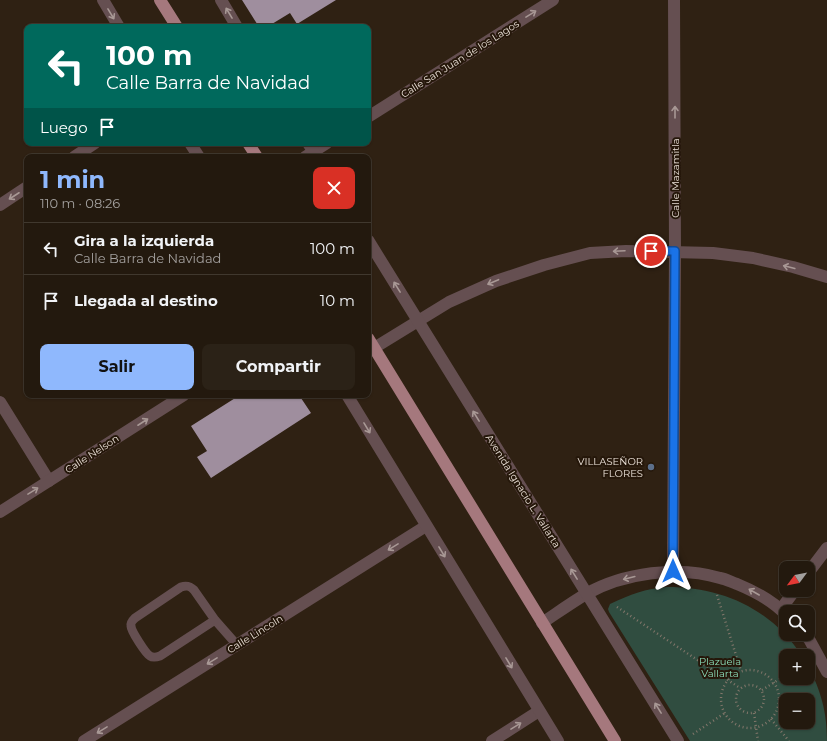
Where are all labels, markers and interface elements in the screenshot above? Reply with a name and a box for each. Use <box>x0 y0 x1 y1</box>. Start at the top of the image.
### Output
one-way arrow <box>106 8 115 19</box>
one-way arrow <box>225 8 234 19</box>
one-way arrow <box>525 10 536 18</box>
street label: Calle San Juan de los Lagos <box>398 17 522 101</box>
text: 100 m <box>106 38 192 72</box>
icon: left <box>40 40 92 92</box>
text: Calle Barra de Navidad <box>106 72 310 94</box>
one-way arrow <box>671 106 679 119</box>
icon: arrive <box>96 116 118 138</box>
text: Luego <box>40 118 88 137</box>
street label: Calle Mazamitla <box>669 138 682 218</box>
text: 1 min <box>40 165 105 194</box>
button: close <box>313 167 355 209</box>
one-way arrow <box>8 192 19 200</box>
text: 110 m · 08:26 <box>40 195 120 211</box>
text: Gira a la izquierda <box>74 231 214 250</box>
pin <box>634 234 668 268</box>
icon: left <box>40 238 62 260</box>
text: 100 m <box>310 239 355 258</box>
icon: arrive <box>640 240 662 262</box>
one-way arrow <box>613 248 626 255</box>
text: Calle Barra de Navidad <box>74 250 221 266</box>
one-way arrow <box>783 262 796 270</box>
one-way arrow <box>488 279 500 287</box>
one-way arrow <box>393 282 401 293</box>
icon: arrive <box>40 290 62 312</box>
text: Llegada al destino <box>74 291 218 310</box>
text: 10 m <box>320 291 355 310</box>
button: Salir <box>40 344 194 390</box>
button: Compartir <box>202 344 355 390</box>
one-way arrow <box>472 410 481 421</box>
one-way arrow <box>137 417 148 426</box>
one-way arrow <box>363 422 371 433</box>
street label: Calle Nelson <box>63 432 121 476</box>
street label: Avenida Ignacio L. Vallarta <box>483 432 563 550</box>
place label: VILLASEÑOR FLORES <box>578 455 643 480</box>
marker: VILLASEÑOR FLORES <box>646 462 656 472</box>
one-way arrow <box>27 487 39 495</box>
one-way arrow <box>388 543 399 551</box>
one-way arrow <box>438 546 446 558</box>
position arrow <box>652 550 694 592</box>
north arrow <box>779 561 815 597</box>
map controls <box>779 561 815 729</box>
one-way arrow <box>570 568 578 580</box>
one-way arrow <box>622 575 635 583</box>
one-way arrow <box>748 588 760 596</box>
button: search <box>779 605 815 641</box>
street label: Calle Lincoln <box>225 612 285 656</box>
button: + <box>779 649 815 685</box>
park label: Plazuela Vallarta <box>699 655 741 680</box>
one-way arrow <box>207 657 218 665</box>
one-way arrow <box>506 657 514 669</box>
button: − <box>779 693 815 729</box>
one-way arrow <box>653 702 661 714</box>
one-way arrow <box>510 722 521 730</box>
one-way arrow <box>97 726 108 734</box>

